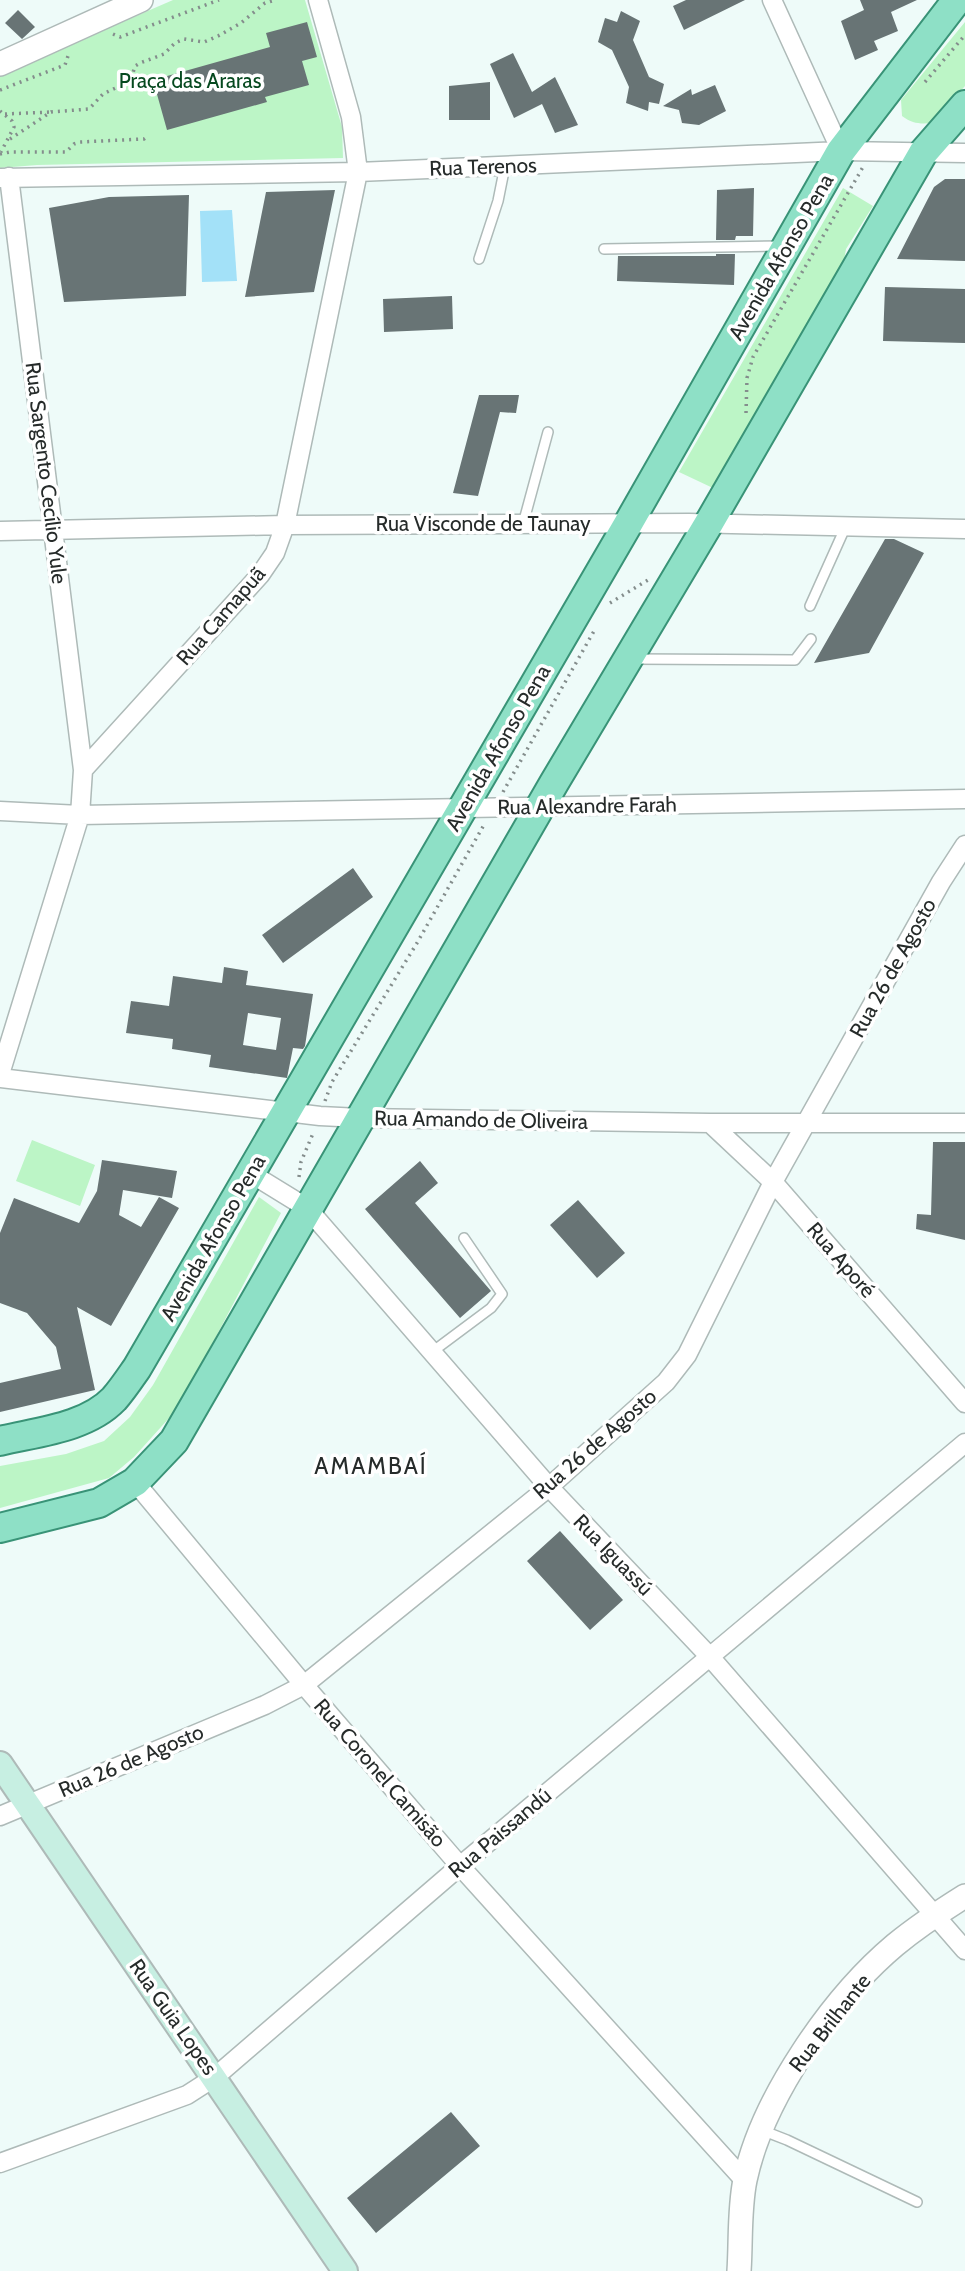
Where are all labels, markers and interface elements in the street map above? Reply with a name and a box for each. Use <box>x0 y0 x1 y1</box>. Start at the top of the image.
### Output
park label: Praça das Araras <box>119 68 262 93</box>
street label: Rua Terenos <box>429 152 537 181</box>
street label: Avenida Afonso Pena <box>723 169 838 344</box>
street label: Rua Sargento Cecílio Yule <box>20 361 73 586</box>
street label: Rua Visconde de Taunay <box>375 511 591 536</box>
street label: Rua Camapuã <box>171 561 270 670</box>
street label: Avenida Afonso Pena <box>440 660 555 835</box>
street label: Rua Alexandre Farah <box>497 791 677 820</box>
street label: Rua 26 de Agosto <box>844 894 941 1042</box>
street label: Rua Amando de Oliveira <box>374 1105 588 1134</box>
street label: Avenida Afonso Pena <box>155 1150 270 1325</box>
street label: Rua Aporé <box>802 1217 881 1303</box>
street label: Rua 26 de Agosto <box>528 1383 661 1504</box>
district label: AMAMBAÍ <box>314 1451 428 1480</box>
street label: Rua Iguassú <box>569 1509 658 1600</box>
street label: Rua Coronel Camisão <box>309 1693 452 1852</box>
street label: Rua 26 de Agosto <box>55 1719 207 1802</box>
street label: Rua Paissandú <box>443 1782 556 1883</box>
street label: Rua Guia Lopes <box>124 1954 223 2080</box>
street label: Rua Brilhante <box>784 1969 876 2077</box>

